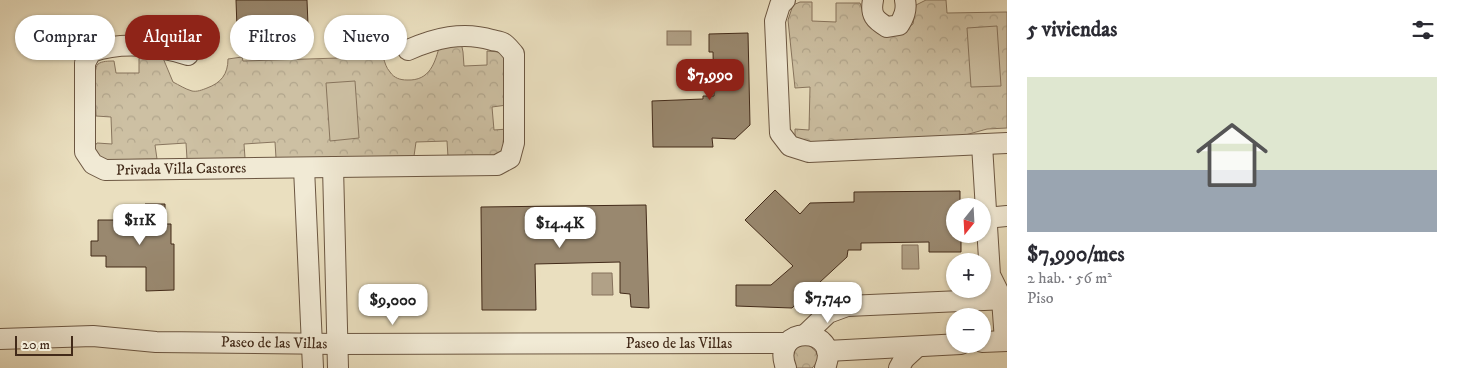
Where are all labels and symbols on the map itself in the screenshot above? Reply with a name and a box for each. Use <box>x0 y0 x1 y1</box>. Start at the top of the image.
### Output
pin: $7,990 <box>669 58 751 101</box>
street label: Privada Villa Castores <box>116 158 246 180</box>
north arrow <box>946 198 991 242</box>
pin: $11K <box>110 204 170 246</box>
pin: $14.4K <box>519 206 601 249</box>
pin: $7,740 <box>787 282 869 324</box>
pin: $9,000 <box>352 284 434 326</box>
scale bar <box>15 333 72 356</box>
street label: Paseo de las Villas <box>221 333 327 353</box>
street label: Paseo de las Villas <box>626 334 732 353</box>

